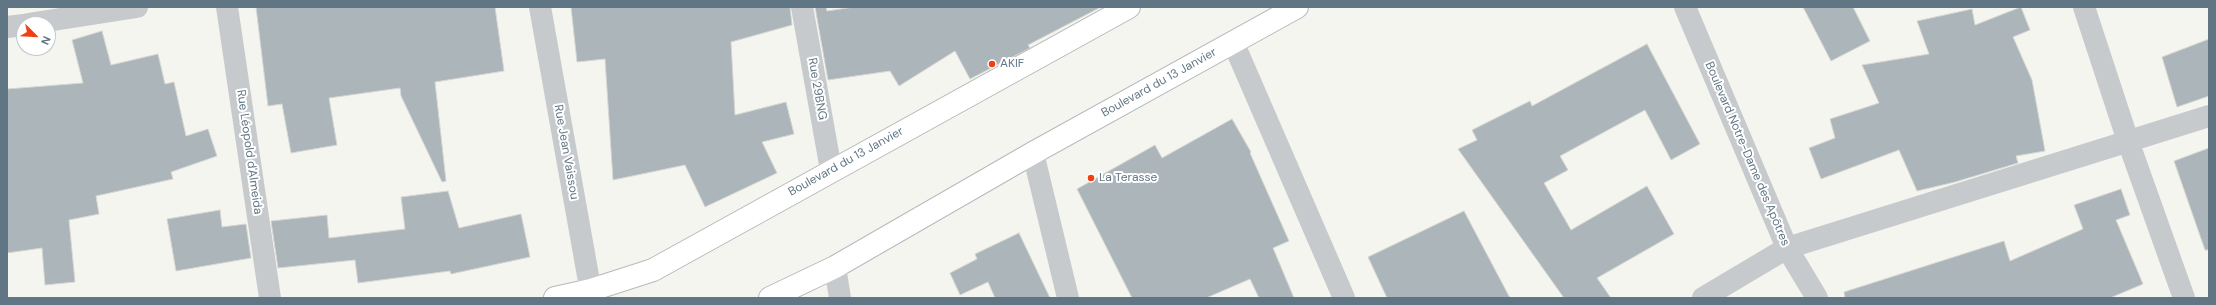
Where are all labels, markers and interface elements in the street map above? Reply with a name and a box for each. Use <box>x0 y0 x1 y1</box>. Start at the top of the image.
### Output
north arrow <box>16 16 56 56</box>
text: N <box>38 34 54 47</box>
street label: Boulevard du 13 Janvier <box>1099 45 1219 121</box>
street label: Rue 29BNG <box>804 57 830 121</box>
place label: AKIF <box>1000 57 1024 71</box>
marker: AKIF <box>987 59 997 69</box>
street label: Boulevard Notre-Dame des Apôtres <box>1702 60 1792 248</box>
street label: Rue Léopold d'Almeida <box>233 89 265 215</box>
street label: Rue Jean Vaissou <box>551 103 581 201</box>
street label: Boulevard du 13 Janvier <box>786 124 906 200</box>
place label: La Terasse <box>1099 171 1157 185</box>
marker: La Terasse <box>1086 173 1096 183</box>

